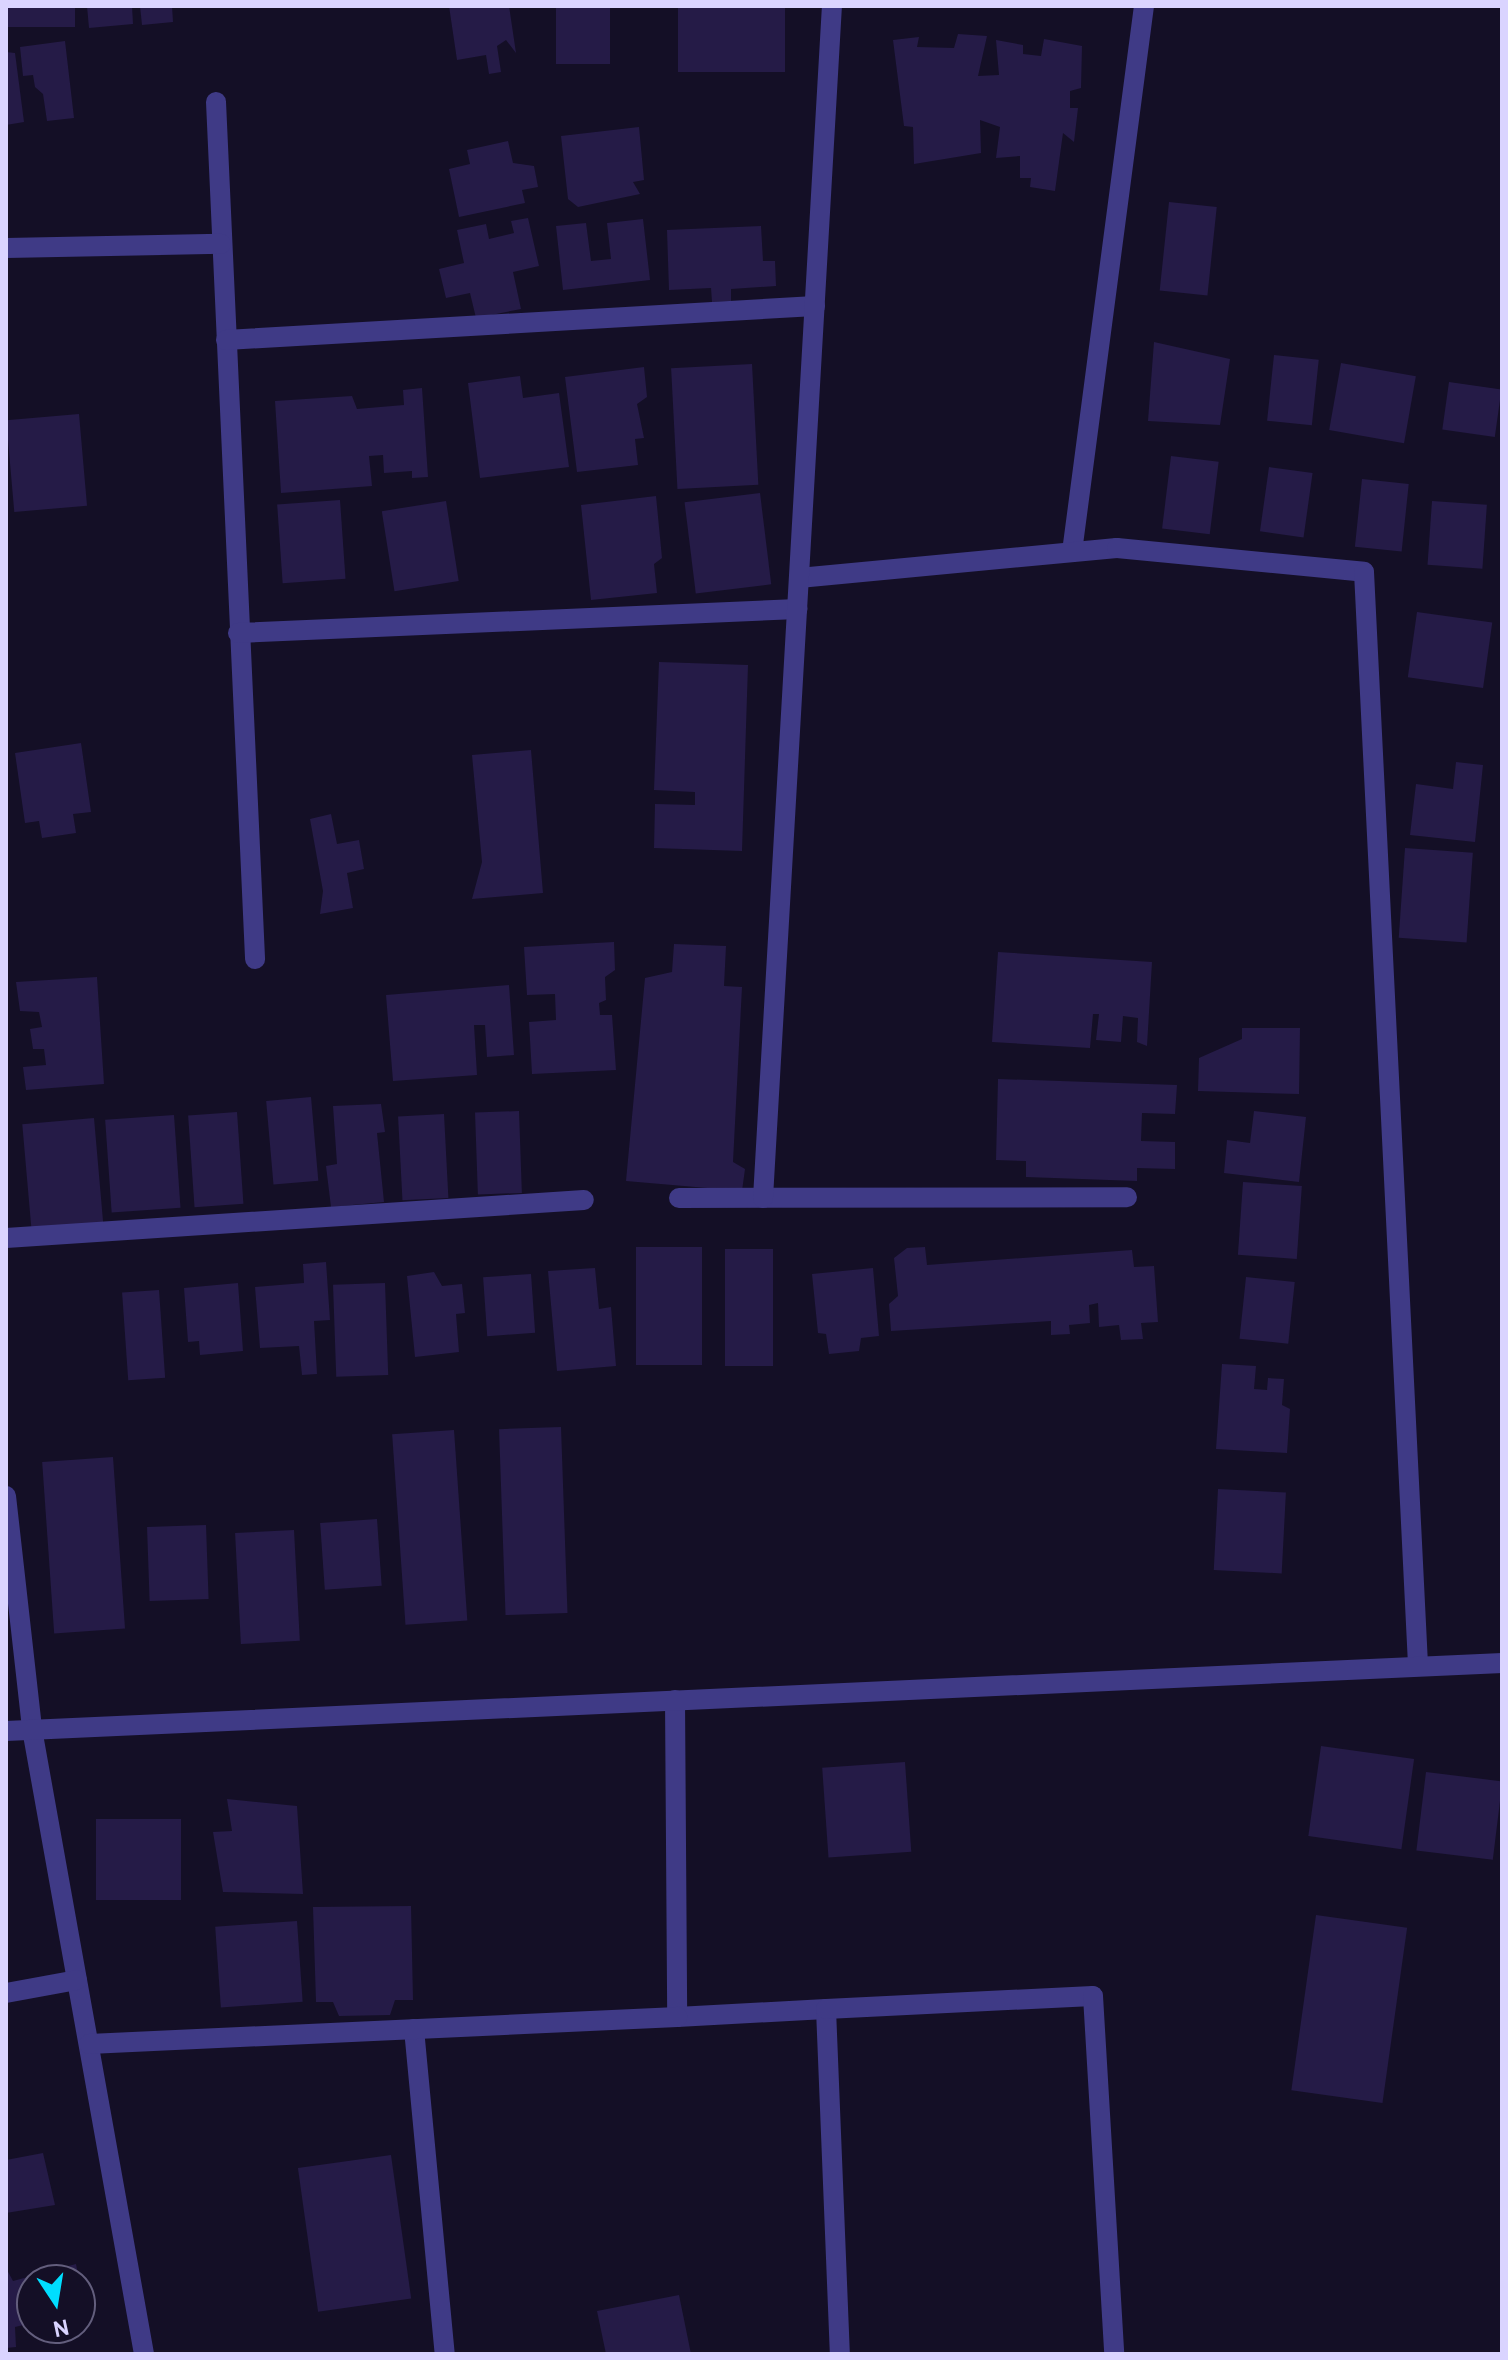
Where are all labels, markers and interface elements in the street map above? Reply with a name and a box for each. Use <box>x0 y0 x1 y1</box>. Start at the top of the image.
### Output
north arrow <box>16 2264 96 2344</box>
text: N <box>50 2311 71 2341</box>

